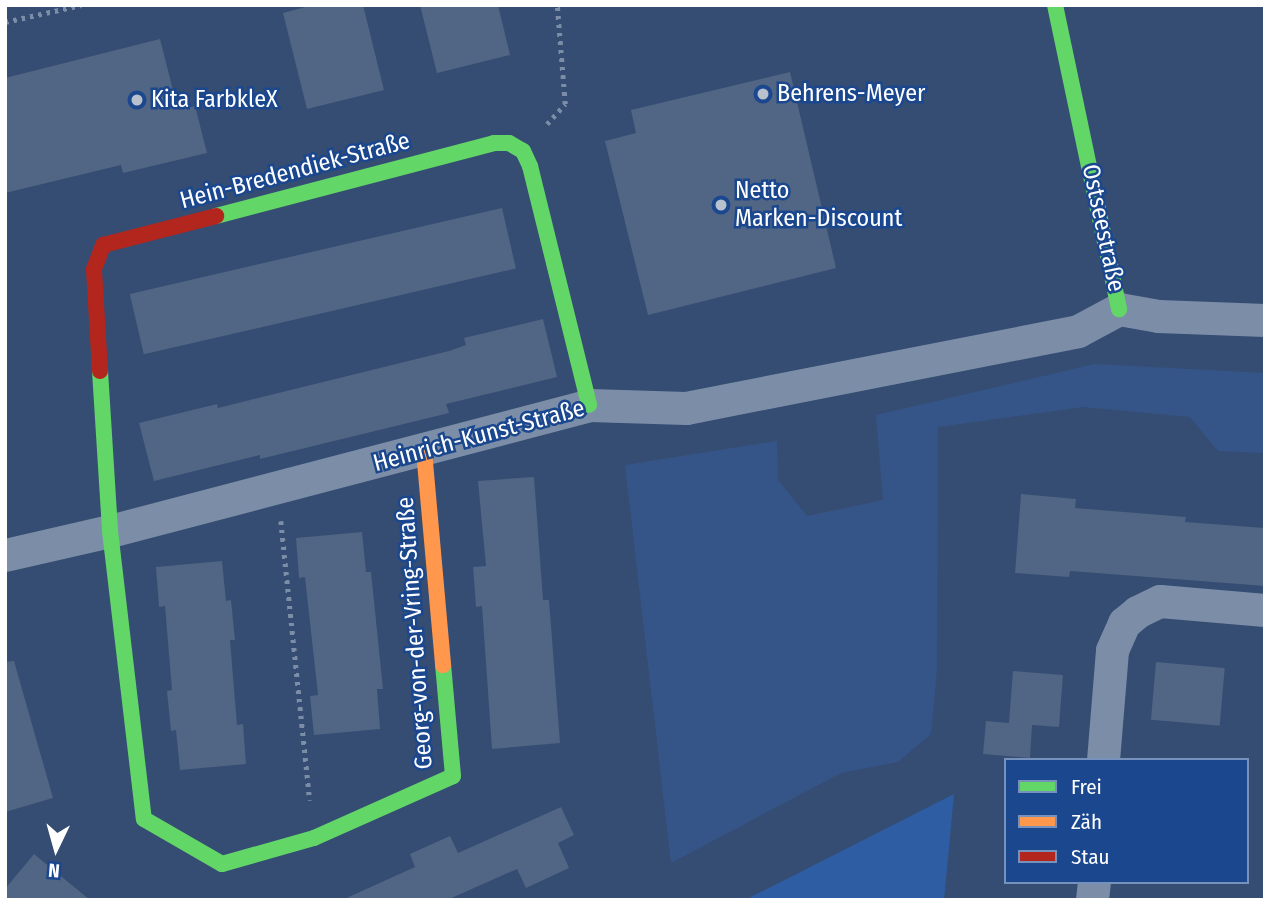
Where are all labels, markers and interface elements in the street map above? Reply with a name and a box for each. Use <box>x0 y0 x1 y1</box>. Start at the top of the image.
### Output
place label: Behrens-Meyer <box>777 80 925 108</box>
place label: Kita FarbkleX <box>151 86 278 114</box>
marker: Behrens-Meyer <box>755 86 771 102</box>
marker: Kita FarbkleX <box>129 92 145 108</box>
street label: Hein-Bredendiek-Straße <box>177 126 413 216</box>
street label: Ostseestraße <box>1075 162 1131 294</box>
place label: Netto Marken-Discount <box>735 177 902 233</box>
marker: Netto Marken-Discount <box>713 197 729 213</box>
street label: Heinrich-Kunst-Straße <box>370 394 588 478</box>
street label: Georg-von-der-Vring-Straße <box>391 496 439 770</box>
legend <box>1004 758 1249 884</box>
text: Frei <box>1071 774 1102 800</box>
text: Zäh <box>1071 809 1102 835</box>
north arrow <box>21 814 91 884</box>
text: Stau <box>1071 844 1109 870</box>
text: N <box>47 858 61 882</box>

